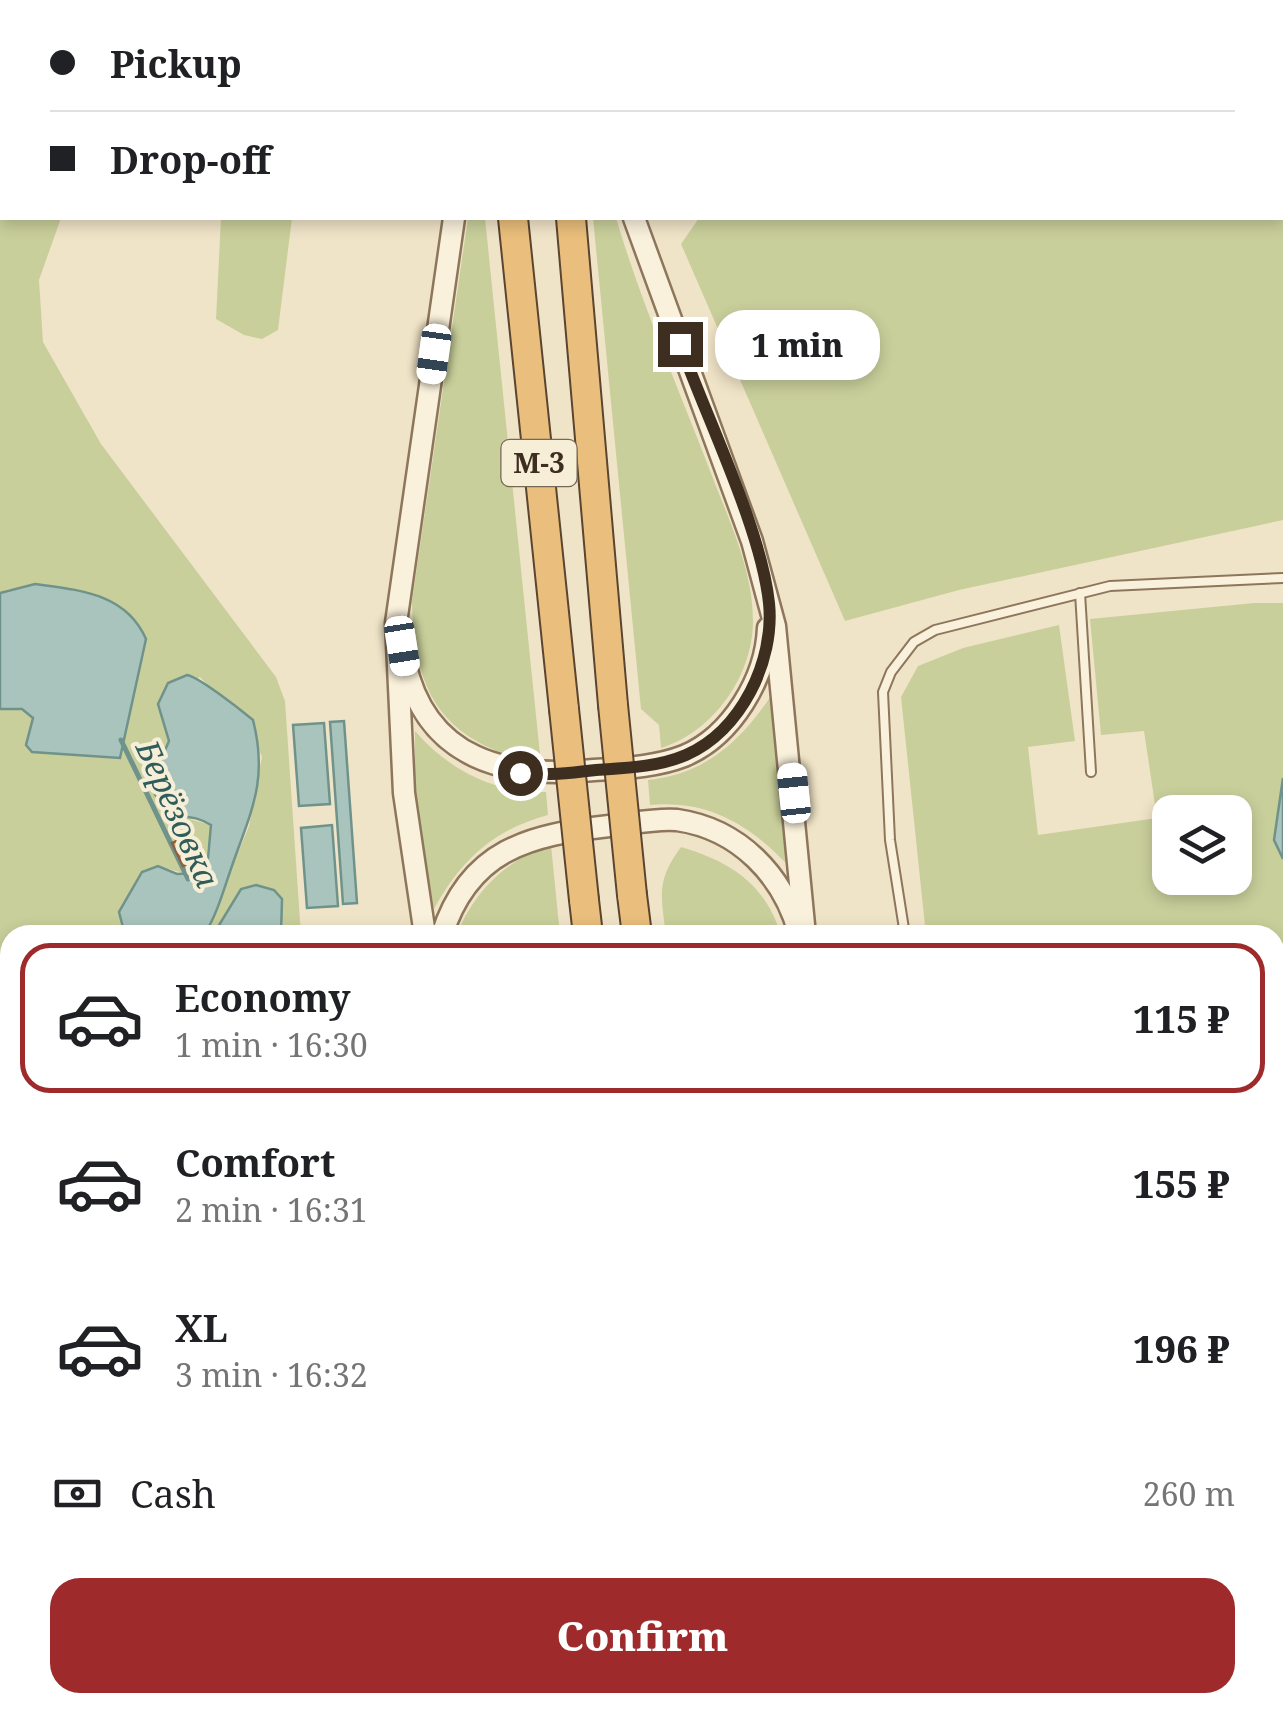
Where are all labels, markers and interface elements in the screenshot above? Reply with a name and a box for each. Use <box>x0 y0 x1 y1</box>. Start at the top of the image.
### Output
text: Pickup <box>110 37 242 89</box>
text: Drop-off <box>110 133 271 185</box>
callout: 1 min <box>715 309 880 379</box>
car <box>415 322 453 386</box>
route end <box>658 322 703 367</box>
text: 1 min <box>752 323 843 366</box>
road number: М-3 <box>502 440 576 486</box>
car <box>382 614 422 678</box>
water label: Берёзовка <box>126 732 230 894</box>
route start <box>498 751 543 796</box>
car <box>776 762 812 824</box>
map controls <box>1152 795 1252 895</box>
button: layers <box>1152 795 1252 895</box>
text: Economy <box>175 971 351 1023</box>
icon: car <box>55 973 145 1063</box>
text: 115 ₽ <box>1133 992 1230 1044</box>
text: 1 min · 16:30 <box>175 1023 368 1066</box>
text: Comfort <box>175 1136 335 1188</box>
icon: car <box>55 1138 145 1228</box>
text: 155 ₽ <box>1133 1157 1230 1209</box>
text: 2 min · 16:31 <box>175 1188 368 1231</box>
text: XL <box>175 1301 228 1353</box>
icon: car <box>55 1303 145 1393</box>
text: 196 ₽ <box>1133 1322 1230 1374</box>
text: 3 min · 16:32 <box>175 1353 368 1396</box>
icon: cash <box>50 1466 105 1521</box>
text: Cash <box>130 1467 216 1519</box>
text: 260 m <box>1143 1472 1235 1515</box>
button: Confirm <box>50 1578 1235 1693</box>

